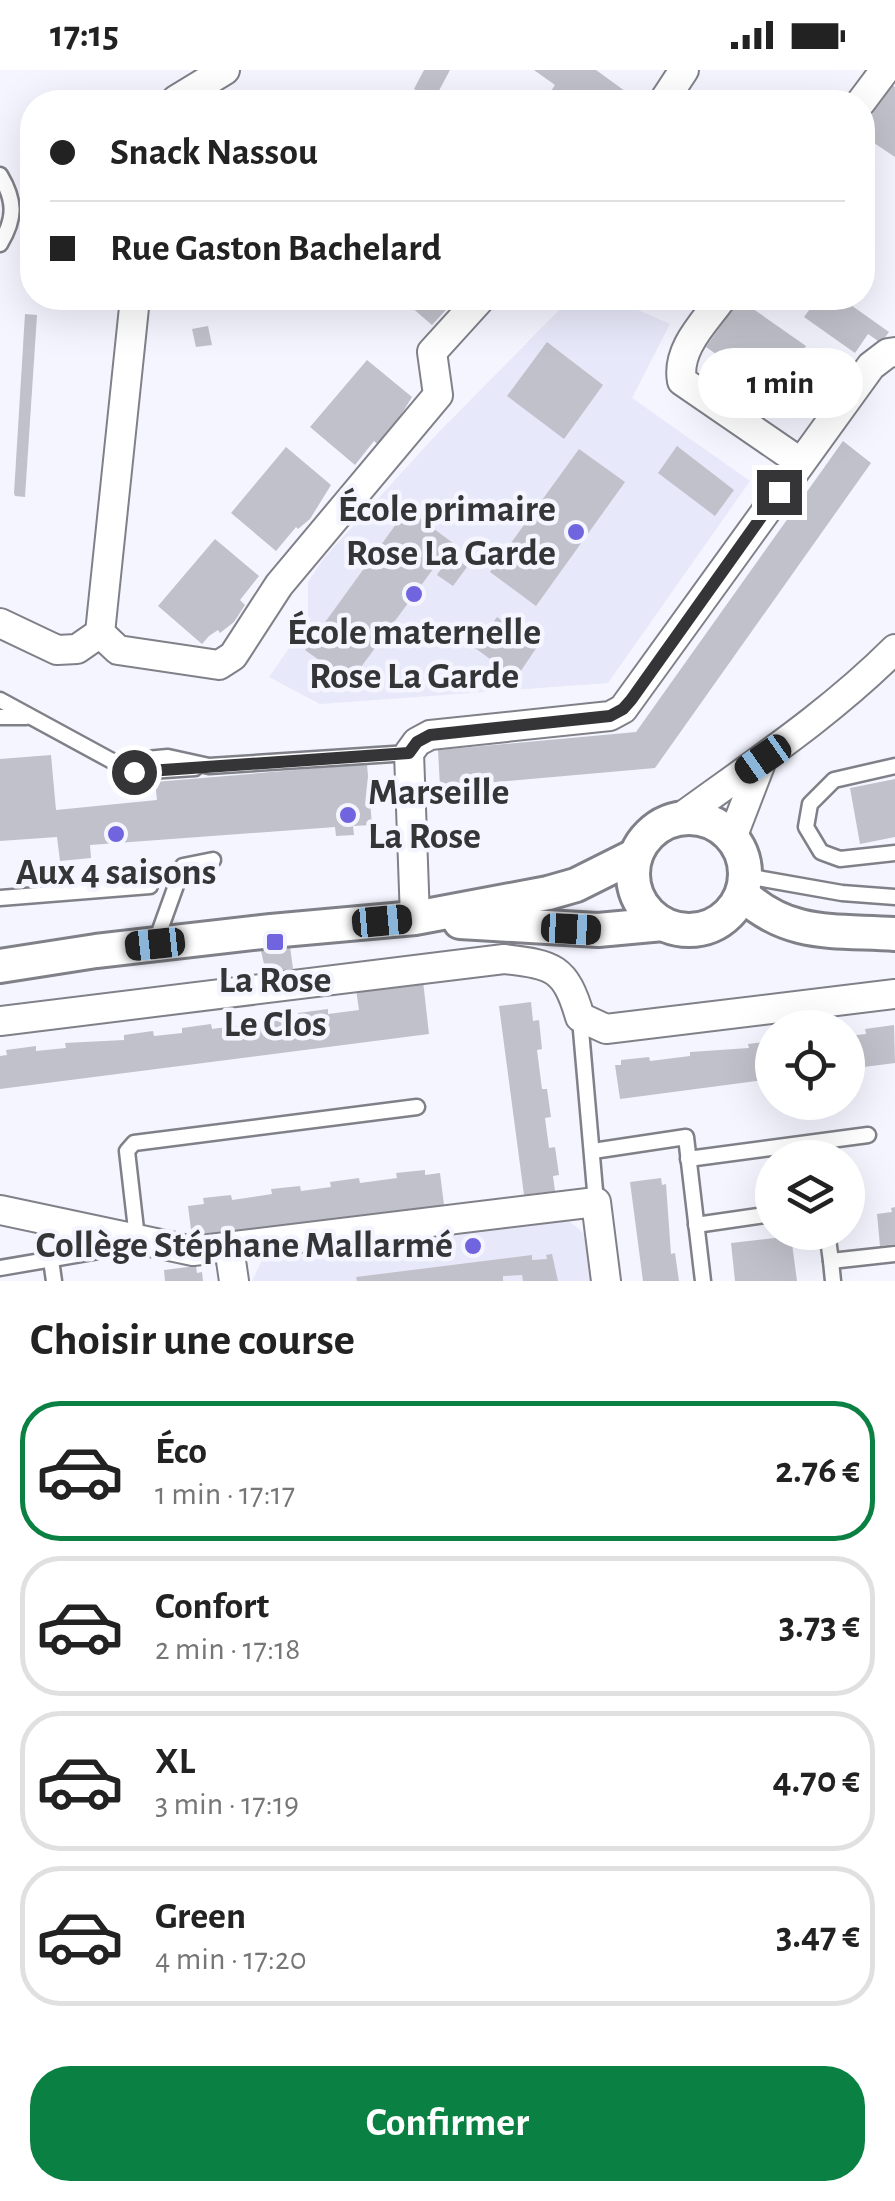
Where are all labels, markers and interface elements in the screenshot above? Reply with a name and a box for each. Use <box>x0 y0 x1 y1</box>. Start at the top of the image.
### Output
text: 17:15 <box>50 16 119 54</box>
text: Snack Nassou <box>110 134 318 172</box>
text: Rue Gaston Bachelard <box>110 230 442 268</box>
callout: 1 min <box>696 347 862 417</box>
text: 1 min <box>747 367 814 399</box>
route end <box>757 470 802 515</box>
place label: École primaire Rose La Garde <box>338 487 556 573</box>
marker: École primaire Rose La Garde <box>565 521 587 543</box>
marker: École maternelle Rose La Garde <box>403 583 425 605</box>
place label: École maternelle Rose La Garde <box>287 610 541 696</box>
car <box>730 730 796 788</box>
route start <box>112 750 157 795</box>
place label: Marseille La Rose <box>368 774 510 856</box>
marker: Marseille La Rose <box>337 804 359 826</box>
marker: Aux 4 saisons <box>105 823 127 845</box>
place label: Aux 4 saisons <box>16 854 216 892</box>
car <box>351 903 413 939</box>
car <box>540 912 602 946</box>
car <box>124 926 186 962</box>
marker: La Rose Le Clos <box>264 931 286 953</box>
place label: La Rose Le Clos <box>219 962 331 1044</box>
map controls <box>755 1010 865 1250</box>
button: locate <box>755 1010 865 1120</box>
button: layers <box>755 1140 865 1250</box>
place label: Collège Stéphane Mallarmé <box>36 1227 453 1265</box>
marker: Collège Stéphane Mallarmé <box>462 1235 484 1257</box>
text: Choisir une course <box>30 1318 355 1363</box>
icon: car <box>35 1426 125 1516</box>
text: Éco <box>155 1433 207 1471</box>
text: 2.76 € <box>775 1452 860 1490</box>
text: 1 min · 17:17 <box>155 1478 295 1510</box>
icon: car <box>35 1581 125 1671</box>
text: Confort <box>155 1588 269 1626</box>
text: 3.73 € <box>779 1607 860 1645</box>
text: 2 min · 17:18 <box>155 1633 300 1665</box>
icon: car <box>35 1736 125 1826</box>
text: XL <box>155 1743 195 1781</box>
text: 4.70 € <box>772 1762 860 1800</box>
text: 3 min · 17:19 <box>155 1788 299 1820</box>
icon: car <box>35 1891 125 1981</box>
text: Green <box>155 1898 246 1936</box>
text: 3.47 € <box>776 1917 860 1955</box>
text: 4 min · 17:20 <box>155 1943 307 1975</box>
button: Confirmer <box>30 2066 865 2181</box>

